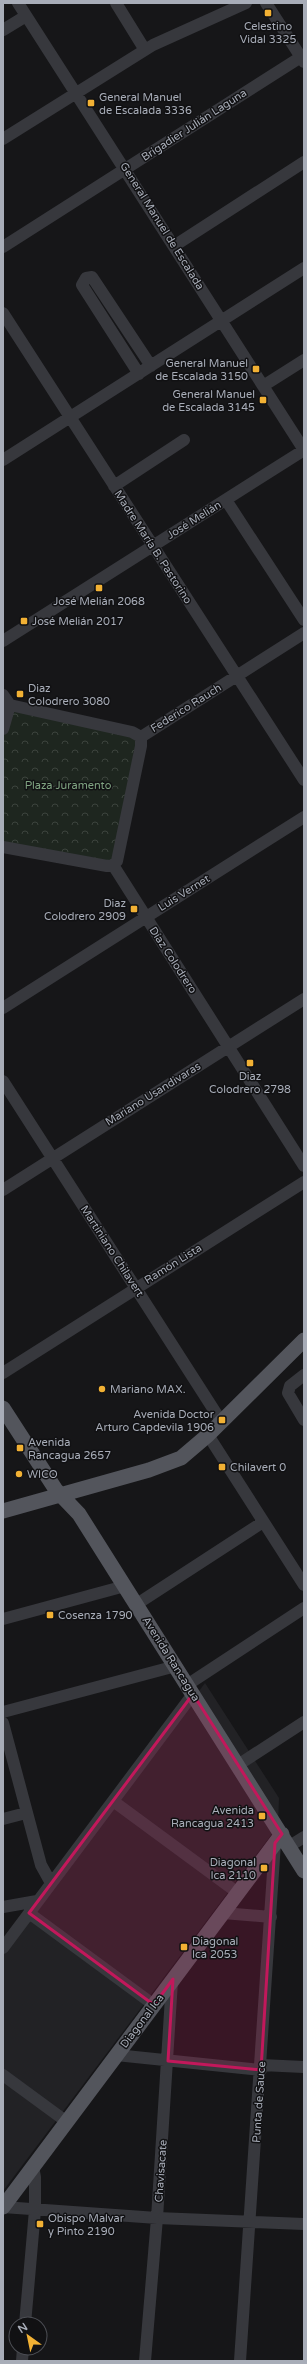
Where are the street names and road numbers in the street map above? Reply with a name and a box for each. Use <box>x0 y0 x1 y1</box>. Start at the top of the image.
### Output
street label: Brigadier Julián Laguna <box>139 86 249 164</box>
street label: General Manuel de Escalada <box>117 160 207 292</box>
street label: Madre María B. Pastorino <box>111 488 195 606</box>
street label: José Melián <box>165 498 223 542</box>
street label: Federico Rauch <box>148 681 224 735</box>
street label: Luis Vernet <box>156 872 212 914</box>
street label: Díaz Colodrero <box>147 924 200 996</box>
street label: Mariano Usandivaras <box>103 1059 203 1129</box>
street label: Martiniano Chilavert <box>78 1203 146 1299</box>
street label: Ramón Lista <box>142 1241 204 1287</box>
street label: Avenida Rancagua <box>140 1614 202 1704</box>
street label: Diagonal Ica <box>117 1991 167 2051</box>
street label: Punta de Sauce <box>250 2061 268 2143</box>
street label: Chavisacate <box>152 2139 170 2203</box>

